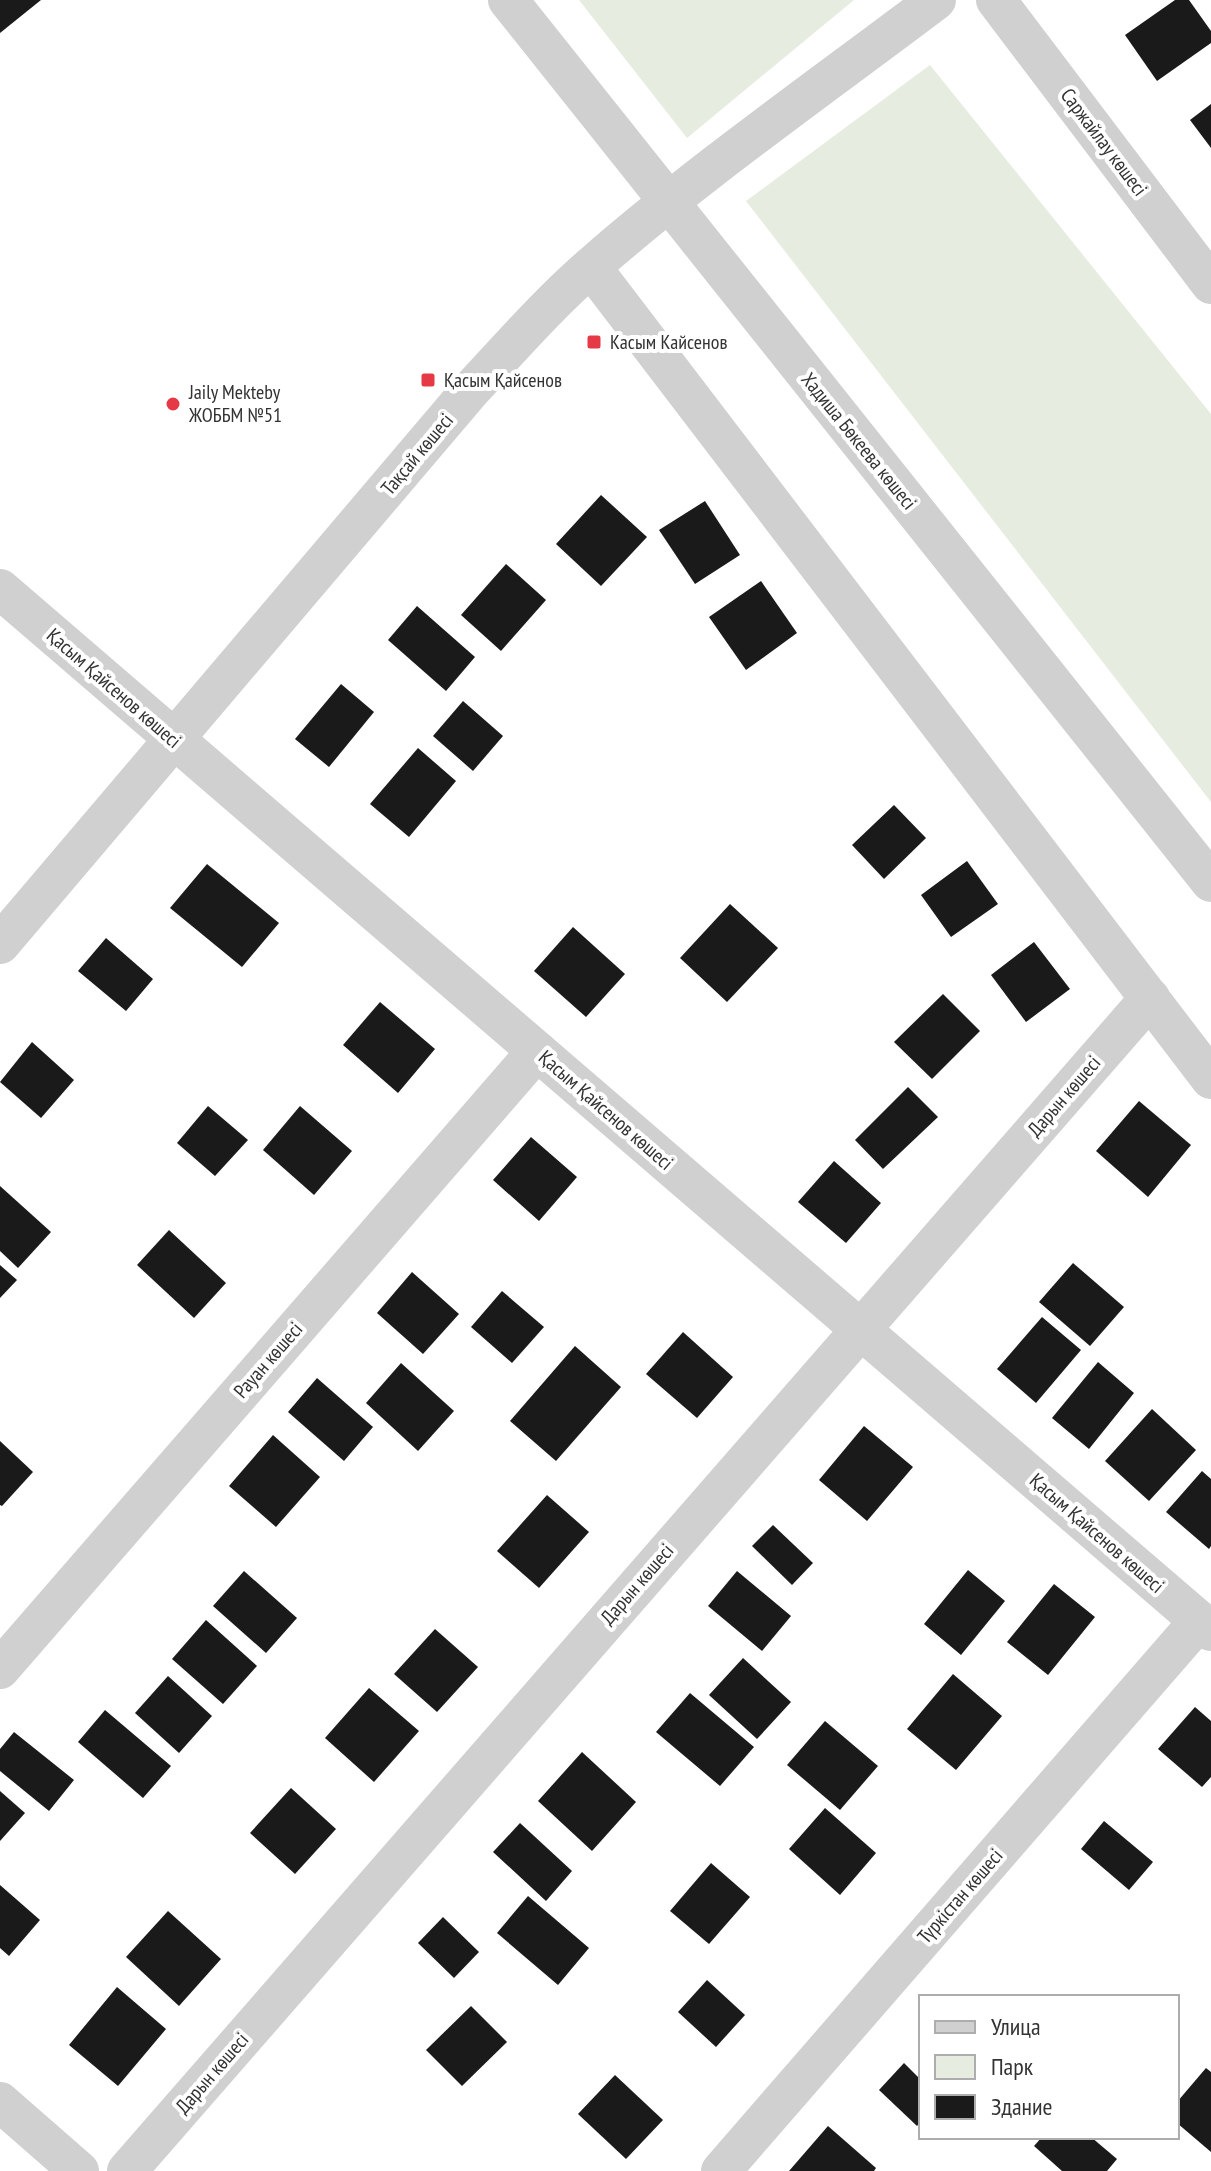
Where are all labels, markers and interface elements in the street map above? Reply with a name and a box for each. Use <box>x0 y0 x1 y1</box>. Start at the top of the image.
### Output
street label: Саржайлау көшесі <box>1055 83 1153 201</box>
place label: Касым Кайсенов <box>610 329 727 355</box>
marker: Касым Кайсенов <box>585 333 603 351</box>
place label: Қасым Қайсенов <box>444 367 562 393</box>
street label: Хадиша Бөкеева көшесі <box>796 367 922 515</box>
marker: Қасым Қайсенов <box>419 371 437 389</box>
place label: Jaily Mekteby ЖОББМ №51 <box>188 379 282 428</box>
marker: Jaily Mekteby ЖОББМ №51 <box>164 395 182 413</box>
street label: Тақсай көшесі <box>375 408 459 500</box>
street label: Қасым Қайсенов көшесі <box>41 622 187 754</box>
street label: Қасым Қайсенов көшесі <box>533 1044 679 1176</box>
street label: Дарын көшесі <box>1022 1050 1106 1142</box>
street label: Рауан көшесі <box>228 1317 308 1403</box>
street label: Қасым Қайсенов көшесі <box>1024 1467 1170 1599</box>
street label: Дарын көшесі <box>595 1538 679 1630</box>
street label: Түркістан көшесі <box>912 1843 1008 1949</box>
legend <box>919 1995 1179 2139</box>
text: Улица <box>991 2011 1041 2042</box>
street label: Дарын көшесі <box>170 2027 254 2119</box>
text: Парк <box>991 2051 1034 2082</box>
text: Здание <box>991 2091 1052 2122</box>

